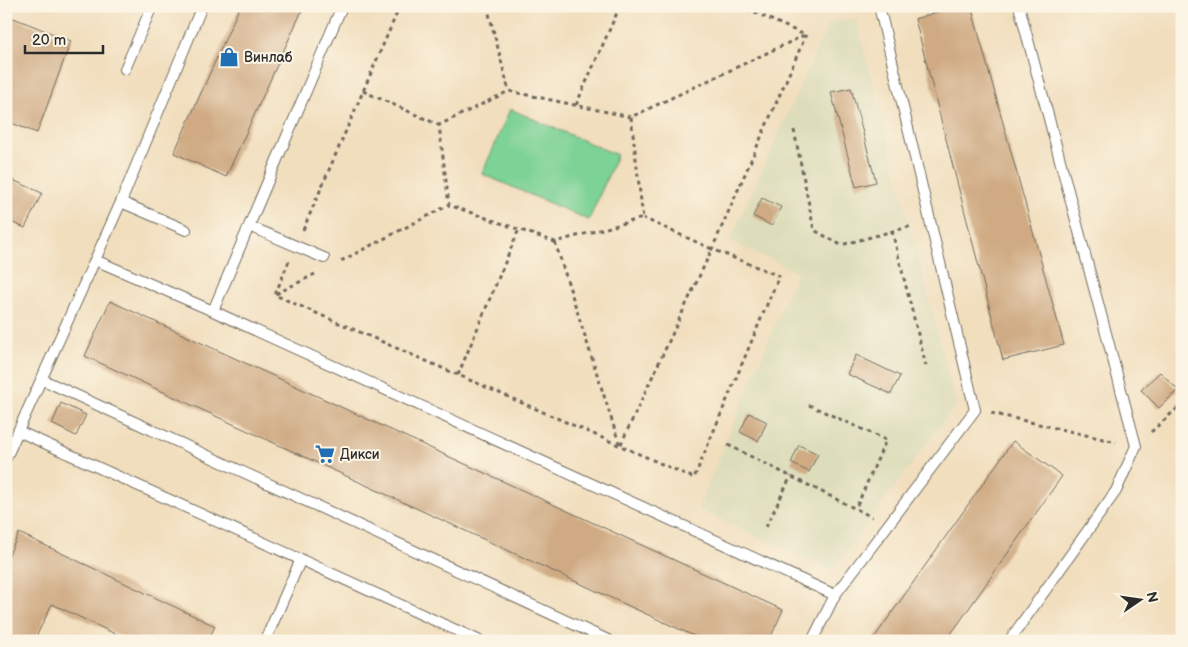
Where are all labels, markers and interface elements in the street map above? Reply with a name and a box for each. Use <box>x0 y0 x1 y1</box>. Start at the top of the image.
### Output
scale bar <box>25 22 102 54</box>
text: 20 m <box>32 31 66 50</box>
shop icon: Винлаб <box>218 46 240 68</box>
place label: Винлаб <box>244 49 293 66</box>
supermarket icon: Дикси <box>314 443 336 465</box>
place label: Дикси <box>340 446 380 463</box>
north arrow <box>1116 574 1166 624</box>
text: N <box>1143 590 1162 604</box>

